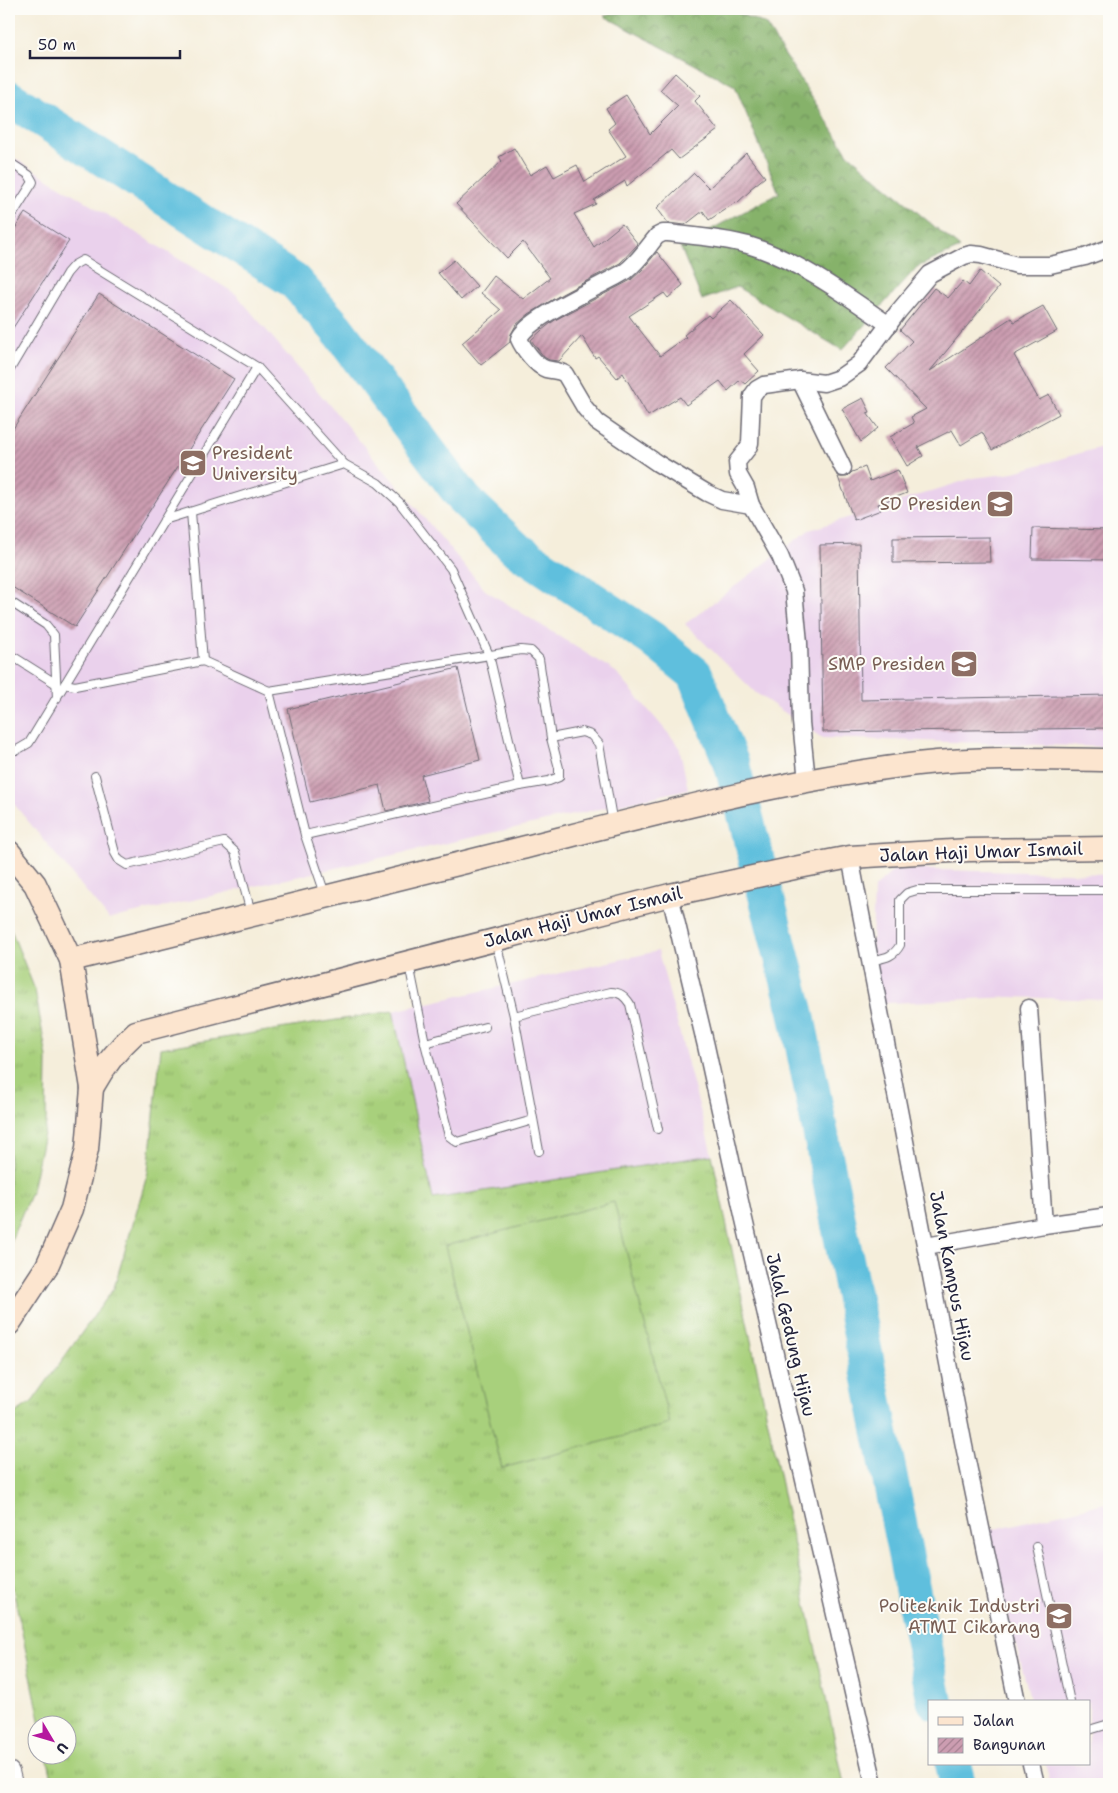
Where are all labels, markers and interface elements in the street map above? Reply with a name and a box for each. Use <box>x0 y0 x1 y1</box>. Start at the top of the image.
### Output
scale bar <box>30 28 180 60</box>
text: 50 m <box>38 35 76 55</box>
place label: President University <box>212 441 298 486</box>
school or university icon: President University <box>178 448 208 478</box>
school or university icon: SD Presiden <box>985 489 1015 519</box>
place label: SD Presiden <box>880 492 981 516</box>
school or university icon: SMP Presiden <box>949 649 979 679</box>
place label: SMP Presiden <box>828 652 945 676</box>
street label: Jalan Haji Umar Ismail <box>879 836 1084 868</box>
street label: Jalan Haji Umar Ismail <box>481 881 685 953</box>
street label: Jalan Kampus Hijau <box>924 1189 980 1363</box>
street label: Jalal Gedung Hijau <box>761 1251 821 1419</box>
place label: Politeknik Industri ATMI Cikarang <box>879 1594 1040 1639</box>
school or university icon: Politeknik Industri ATMI Cikarang <box>1044 1601 1074 1631</box>
legend <box>928 1700 1090 1766</box>
text: Jalan <box>973 1711 1014 1731</box>
north arrow <box>28 1716 78 1766</box>
text: Bangunan <box>973 1735 1045 1755</box>
text: U <box>52 1739 72 1757</box>

